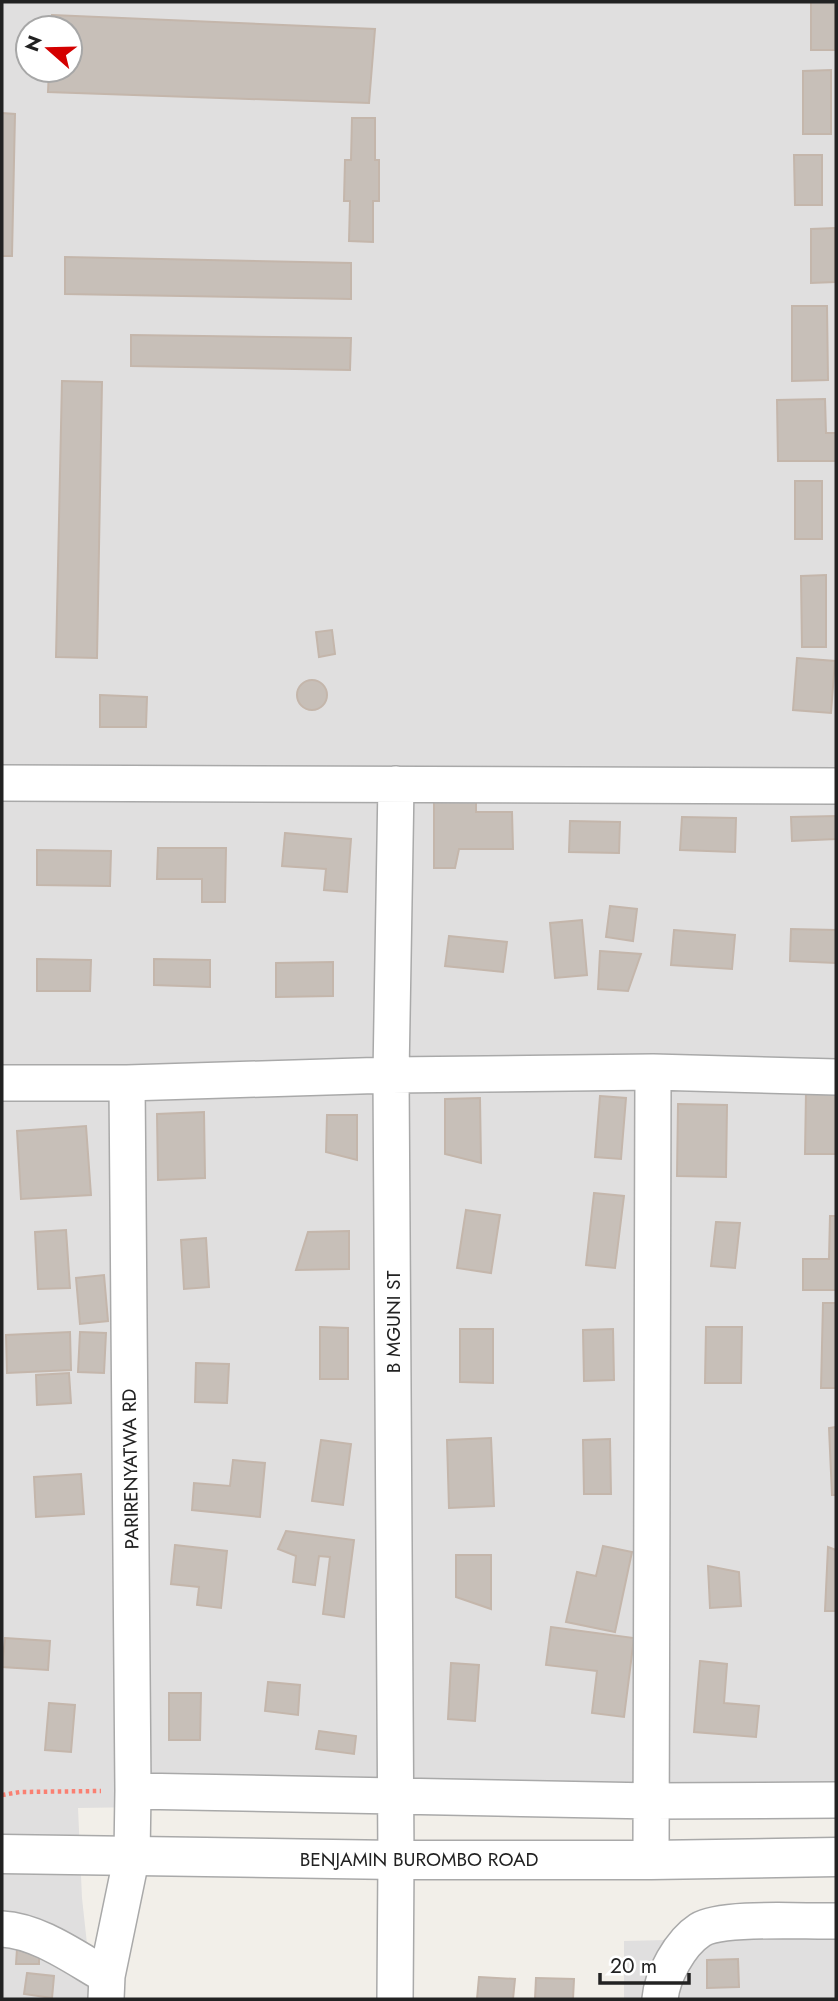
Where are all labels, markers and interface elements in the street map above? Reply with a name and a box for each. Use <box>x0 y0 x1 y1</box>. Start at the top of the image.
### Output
north arrow <box>14 14 84 84</box>
text: N <box>18 32 49 55</box>
street label: B MGUNI ST <box>380 1271 407 1373</box>
street label: PARIRENYATWA RD <box>116 1388 145 1550</box>
street label: BENJAMIN BUROMBO ROAD <box>300 1846 538 1873</box>
scale bar <box>600 1941 689 1985</box>
text: 20 m <box>610 1951 657 1981</box>

